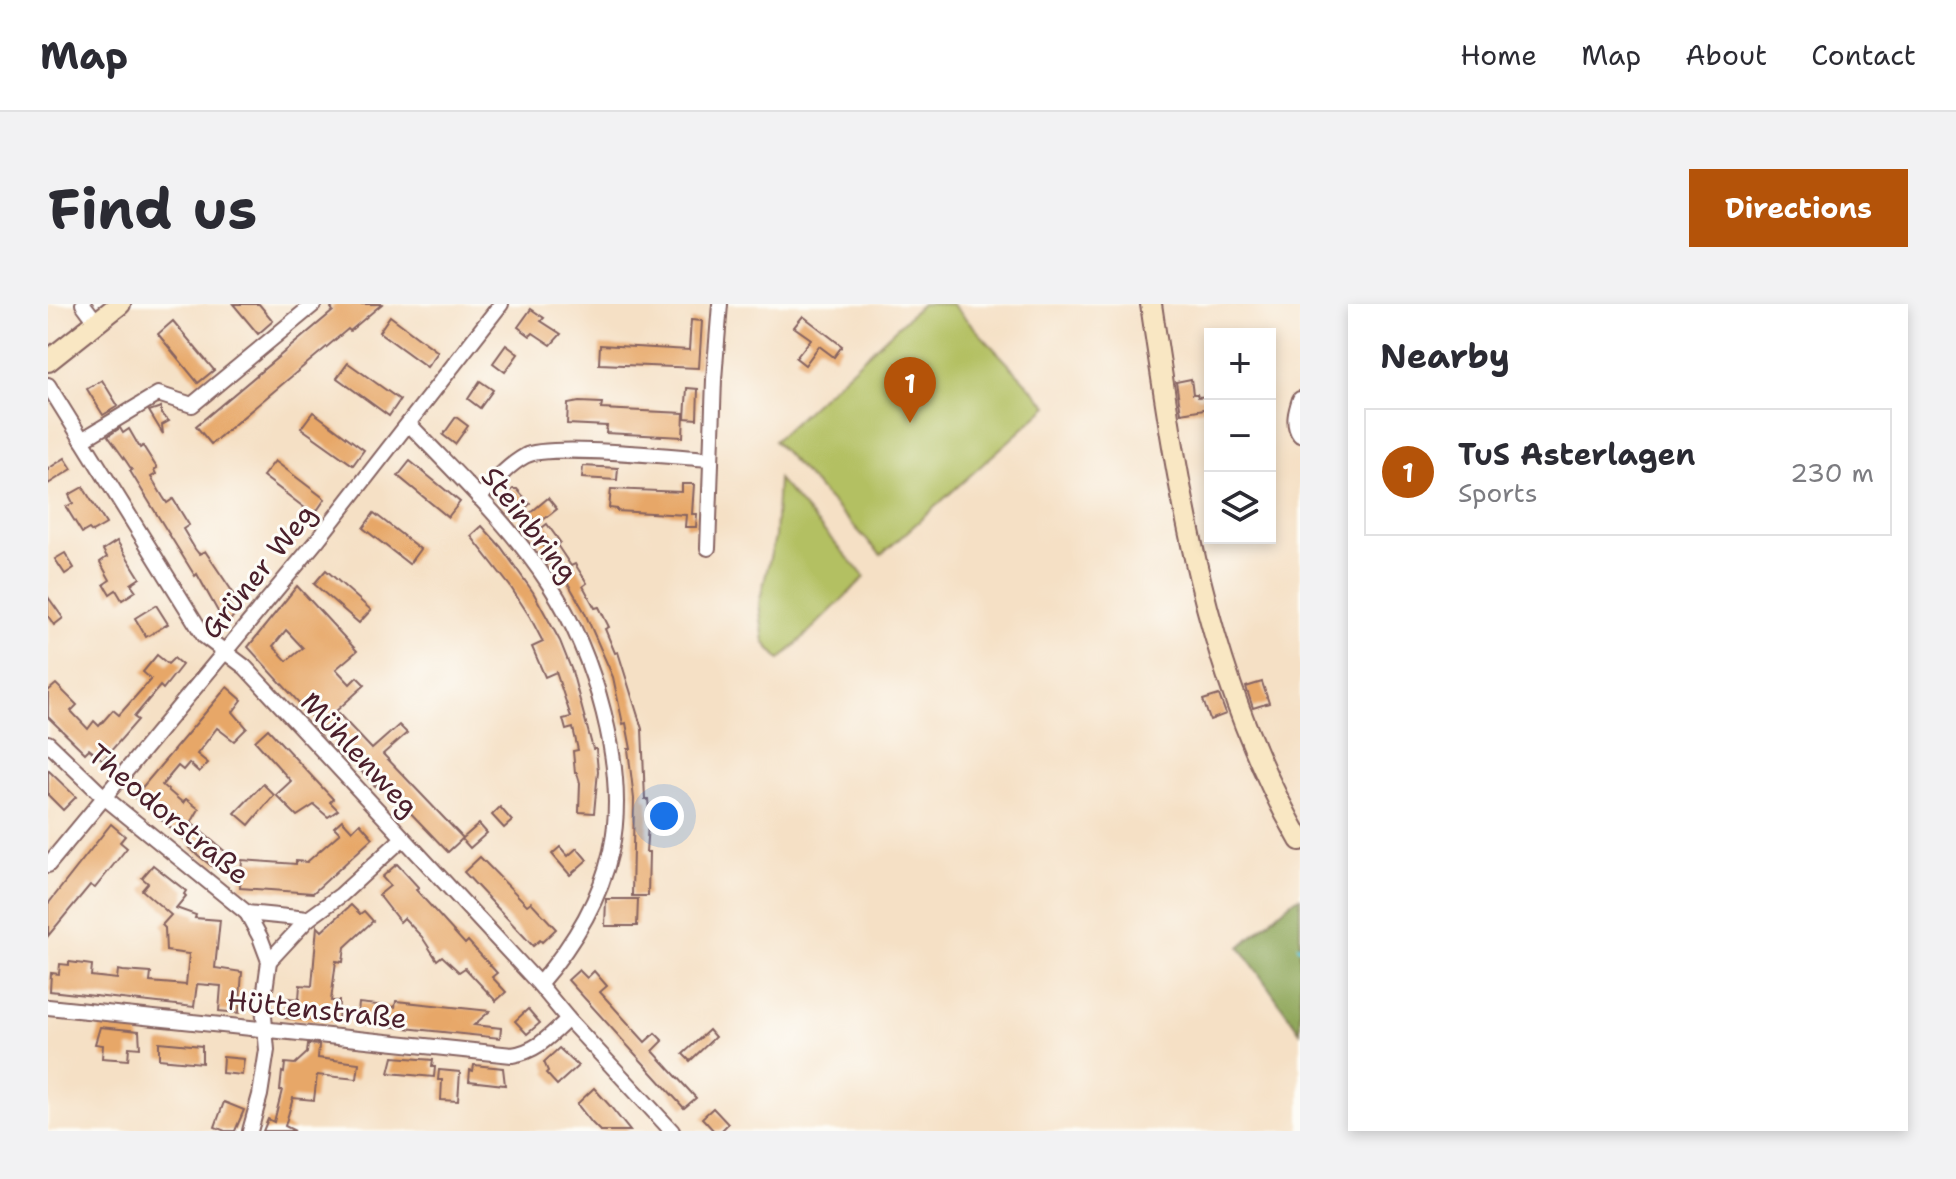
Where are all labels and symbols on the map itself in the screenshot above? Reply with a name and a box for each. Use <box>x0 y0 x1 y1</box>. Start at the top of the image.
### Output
pin: 1 <box>884 357 936 423</box>
street label: Steinbring <box>473 458 587 590</box>
street label: Grüner Weg <box>192 496 324 646</box>
street label: Mühlenweg <box>292 684 428 824</box>
street label: Theodorstraße <box>80 735 258 893</box>
your location <box>644 796 684 836</box>
street label: Hüttenstraße <box>225 981 409 1037</box>

